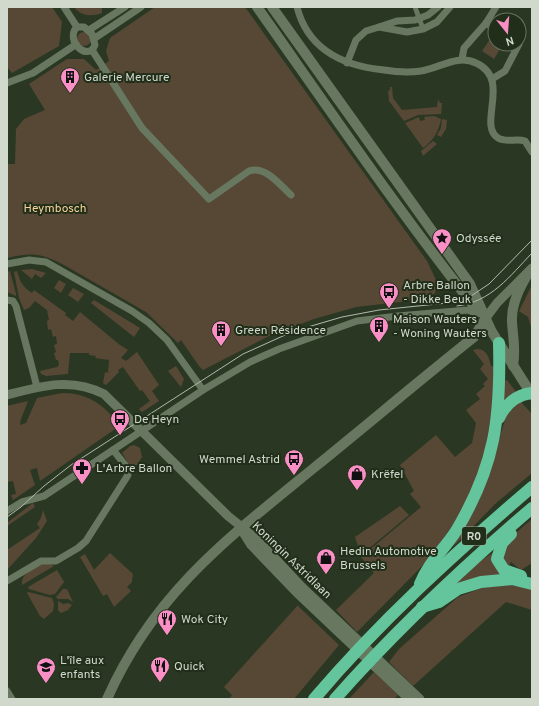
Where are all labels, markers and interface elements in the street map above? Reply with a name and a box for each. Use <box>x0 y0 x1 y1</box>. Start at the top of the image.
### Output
north arrow <box>487 12 527 52</box>
text: N <box>504 33 515 48</box>
building icon: Galerie Mercure <box>59 66 81 94</box>
place label: Galerie Mercure <box>84 70 169 86</box>
park label: Heymbosch <box>23 201 87 217</box>
place icon: Odyssée <box>431 227 453 255</box>
place label: Odyssée <box>456 231 502 247</box>
place label: Arbre Ballon - Dikke Beuk <box>403 278 471 308</box>
bus stop icon: Arbre Ballon - Dikke Beuk <box>378 281 400 309</box>
place label: Maison Wauters - Woning Wauters <box>393 312 487 342</box>
building icon: Maison Wauters - Woning Wauters <box>368 315 390 343</box>
building icon: Green Résidence <box>210 319 232 347</box>
place label: Green Résidence <box>235 323 326 339</box>
bus stop icon: De Heyn <box>109 408 131 436</box>
place label: De Heyn <box>134 412 179 428</box>
bus stop icon: Wemmel Astrid <box>283 448 305 476</box>
place label: Wemmel Astrid <box>199 452 280 468</box>
pharmacy icon: L'Arbre Ballon <box>71 457 93 485</box>
place label: L'Arbre Ballon <box>96 461 172 477</box>
shop icon: Krëfel <box>346 463 368 491</box>
place label: Krëfel <box>371 467 403 483</box>
street label: Koningin Astridlaan <box>248 519 335 603</box>
road number: R0 <box>462 527 486 545</box>
place label: Hedin Automotive Brussels <box>340 544 437 574</box>
shop icon: Hedin Automotive Brussels <box>315 547 337 575</box>
restaurant icon: Wok City <box>156 608 178 636</box>
place label: Wok City <box>181 612 228 628</box>
place label: L'île aux enfants <box>60 653 104 683</box>
restaurant icon: Quick <box>149 655 171 683</box>
school or university icon: L'île aux enfants <box>35 656 57 684</box>
place label: Quick <box>174 659 205 675</box>

